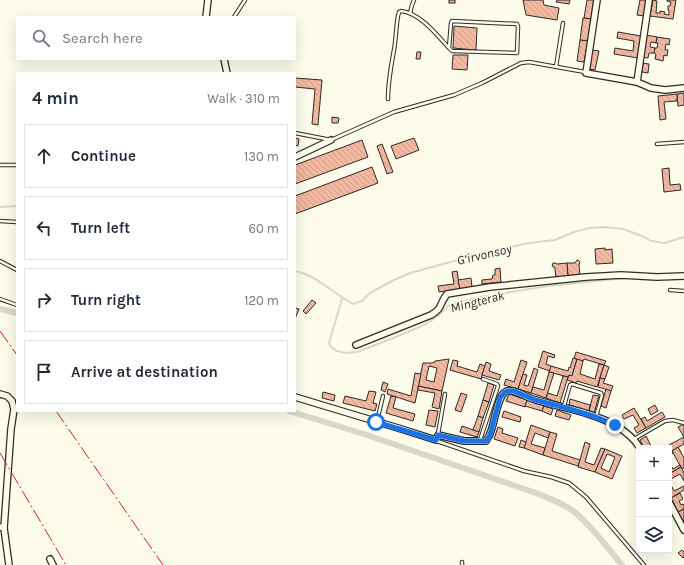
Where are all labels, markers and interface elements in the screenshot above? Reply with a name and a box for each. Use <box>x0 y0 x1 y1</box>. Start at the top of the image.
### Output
search box <box>16 16 296 60</box>
icon: search <box>30 27 52 49</box>
text: Search here <box>62 29 143 47</box>
text: 4 min <box>32 88 79 108</box>
text: Walk · 310 m <box>207 91 280 106</box>
icon: ahead <box>33 145 55 167</box>
text: Continue <box>71 147 136 165</box>
text: 130 m <box>244 149 279 164</box>
icon: left <box>33 217 55 239</box>
text: Turn left <box>71 219 130 237</box>
text: 60 m <box>249 221 279 236</box>
water label: G‘irvonsoy <box>455 241 513 268</box>
water label: Mingterak <box>449 287 506 315</box>
icon: right <box>33 289 55 311</box>
text: Turn right <box>71 291 141 309</box>
text: 120 m <box>244 293 279 308</box>
icon: arrive <box>33 361 55 383</box>
text: Arrive at destination <box>71 363 218 381</box>
route start <box>367 413 385 431</box>
route end <box>606 416 624 434</box>
map controls <box>636 445 672 553</box>
button: + <box>636 445 672 481</box>
button: − <box>636 481 672 517</box>
button: layers <box>636 517 672 553</box>

